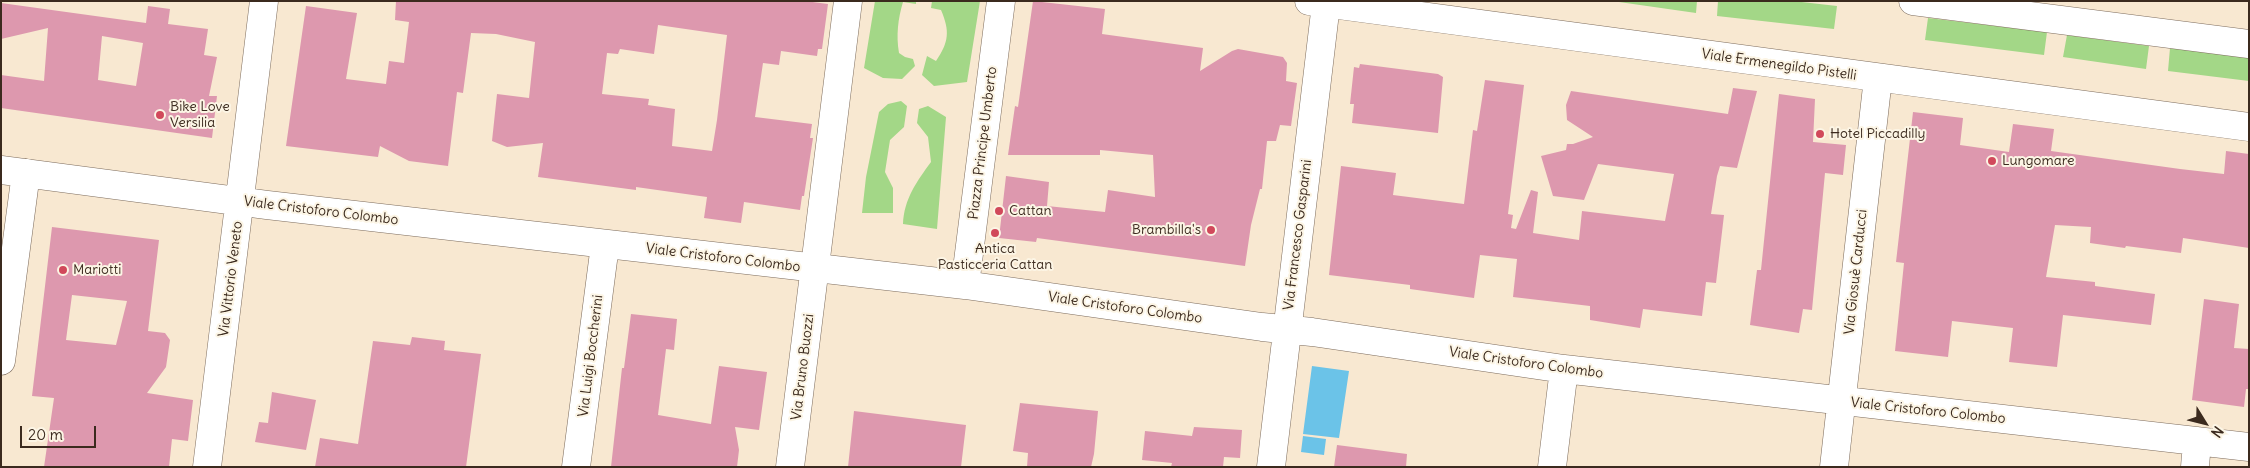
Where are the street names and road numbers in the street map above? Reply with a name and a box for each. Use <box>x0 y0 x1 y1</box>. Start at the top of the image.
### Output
street label: Viale Ermenegildo Pistelli <box>1700 46 1858 84</box>
street label: Piazza Principe Umberto <box>965 66 1001 220</box>
street label: Via Francesco Gasparini <box>1280 159 1316 311</box>
street label: Viale Cristoforo Colombo <box>243 193 399 229</box>
street label: Via Giosuè Carducci <box>1841 209 1871 335</box>
street label: Via Vittorio Veneto <box>216 220 246 338</box>
street label: Viale Cristoforo Colombo <box>645 240 801 276</box>
street label: Viale Cristoforo Colombo <box>1047 289 1203 327</box>
street label: Via Luigi Boccherini <box>575 294 607 418</box>
street label: Via Bruno Buozzi <box>788 313 818 421</box>
street label: Viale Cristoforo Colombo <box>1448 344 1604 382</box>
street label: Viale Cristoforo Colombo <box>1850 395 2006 427</box>

